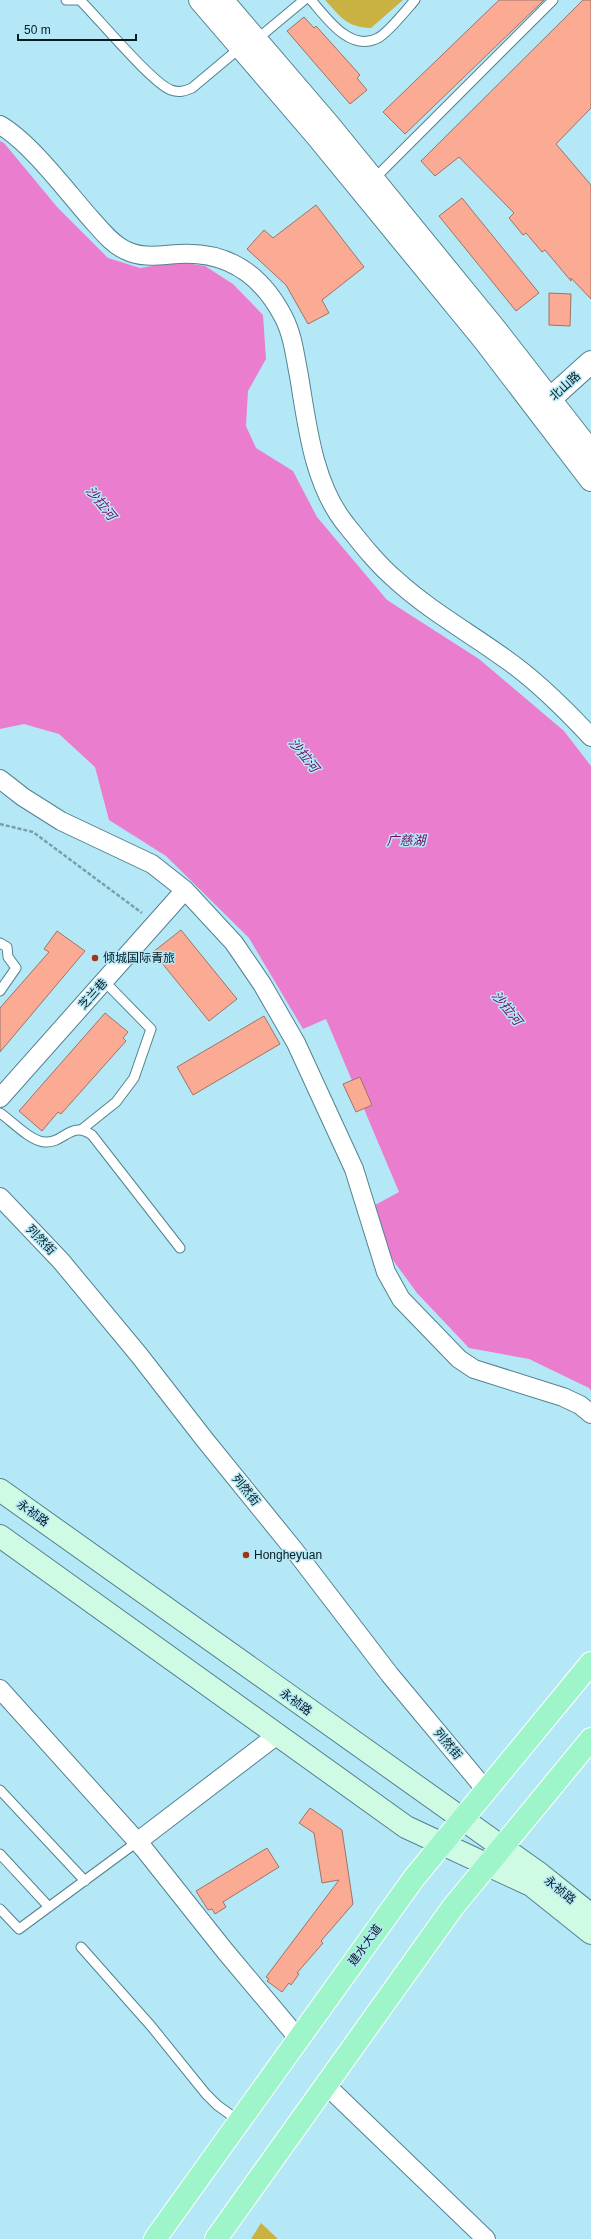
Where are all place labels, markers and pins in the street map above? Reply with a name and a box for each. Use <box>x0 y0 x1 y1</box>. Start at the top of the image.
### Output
place label: 倾城国际青旅 <box>103 951 175 965</box>
marker: 倾城国际青旅 <box>90 953 100 963</box>
place label: Hongheyuan <box>254 1548 322 1562</box>
marker: Hongheyuan <box>241 1550 251 1560</box>

